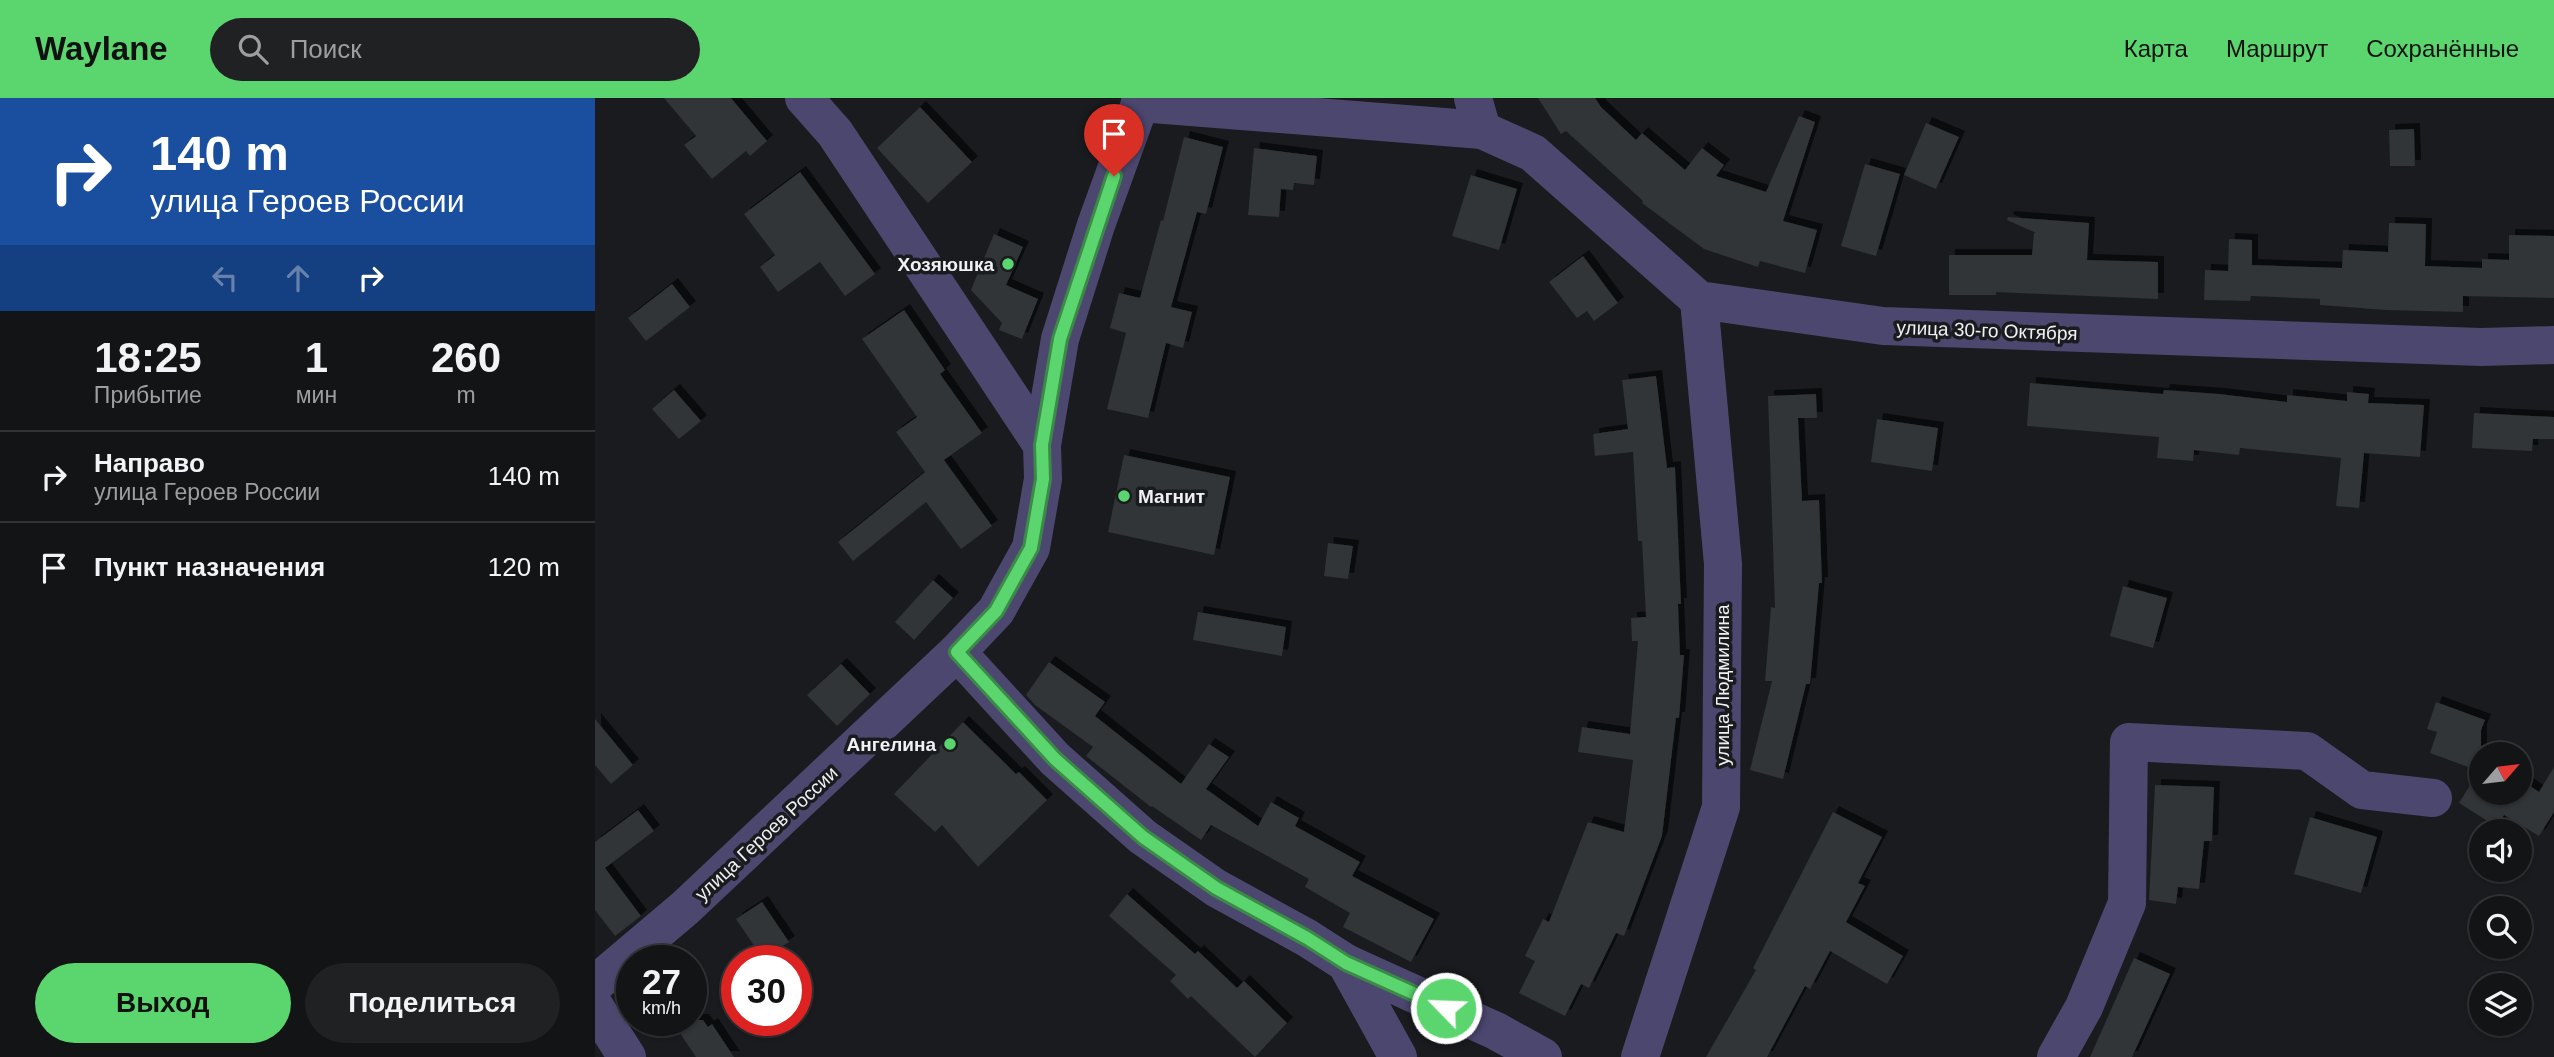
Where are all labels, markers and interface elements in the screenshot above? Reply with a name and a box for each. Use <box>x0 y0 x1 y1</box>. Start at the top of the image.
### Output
search box <box>210 18 700 81</box>
text: Waylane <box>35 30 168 67</box>
icon: search <box>234 30 272 68</box>
text: Поиск <box>290 34 362 64</box>
text: Карта <box>2124 35 2188 62</box>
text: Маршрут <box>2226 35 2328 62</box>
text: Сохранённые <box>2366 35 2519 62</box>
pin <box>1084 104 1144 176</box>
icon: arrive <box>1095 115 1133 153</box>
icon: right <box>35 126 126 217</box>
text: 140 m <box>150 126 289 180</box>
text: улица Героев России <box>150 183 465 219</box>
place label: Хозяюшка <box>898 254 994 275</box>
marker: Хозяюшка <box>1000 256 1016 272</box>
icon: left <box>206 259 244 297</box>
icon: ahead <box>279 259 317 297</box>
icon: right <box>352 259 390 297</box>
street label: улица 30-го Октября <box>1896 317 2078 344</box>
text: 18:25 <box>94 334 202 381</box>
text: 1 <box>305 334 328 381</box>
text: 260 <box>431 334 501 381</box>
text: Прибытие <box>94 382 202 408</box>
text: мин <box>296 382 337 408</box>
text: m <box>456 382 476 408</box>
text: Направо <box>94 448 205 478</box>
icon: right <box>35 458 73 496</box>
text: 140 m <box>488 461 560 491</box>
text: улица Героев России <box>94 479 320 505</box>
place label: Магнит <box>1138 486 1205 507</box>
marker: Магнит <box>1116 488 1132 504</box>
icon: arrive <box>35 549 73 587</box>
text: Пункт назначения <box>94 552 325 582</box>
text: 120 m <box>488 552 560 582</box>
street label: улица Людмилина <box>1712 604 1733 766</box>
place label: Ангелина <box>847 734 936 755</box>
marker: Ангелина <box>942 736 958 752</box>
north arrow <box>2469 742 2532 805</box>
map controls <box>2469 742 2532 1036</box>
street label: улица Героев России <box>691 762 842 905</box>
button: sound <box>2469 819 2532 882</box>
button: search <box>2469 896 2532 959</box>
speed limit sign: 30 <box>721 945 812 1036</box>
text: 27 <box>642 962 681 1001</box>
button: Выход <box>35 963 291 1043</box>
button: Поделиться <box>305 963 560 1043</box>
position arrow <box>1409 971 1483 1045</box>
button: layers <box>2469 973 2532 1036</box>
text: km/h <box>642 998 681 1018</box>

